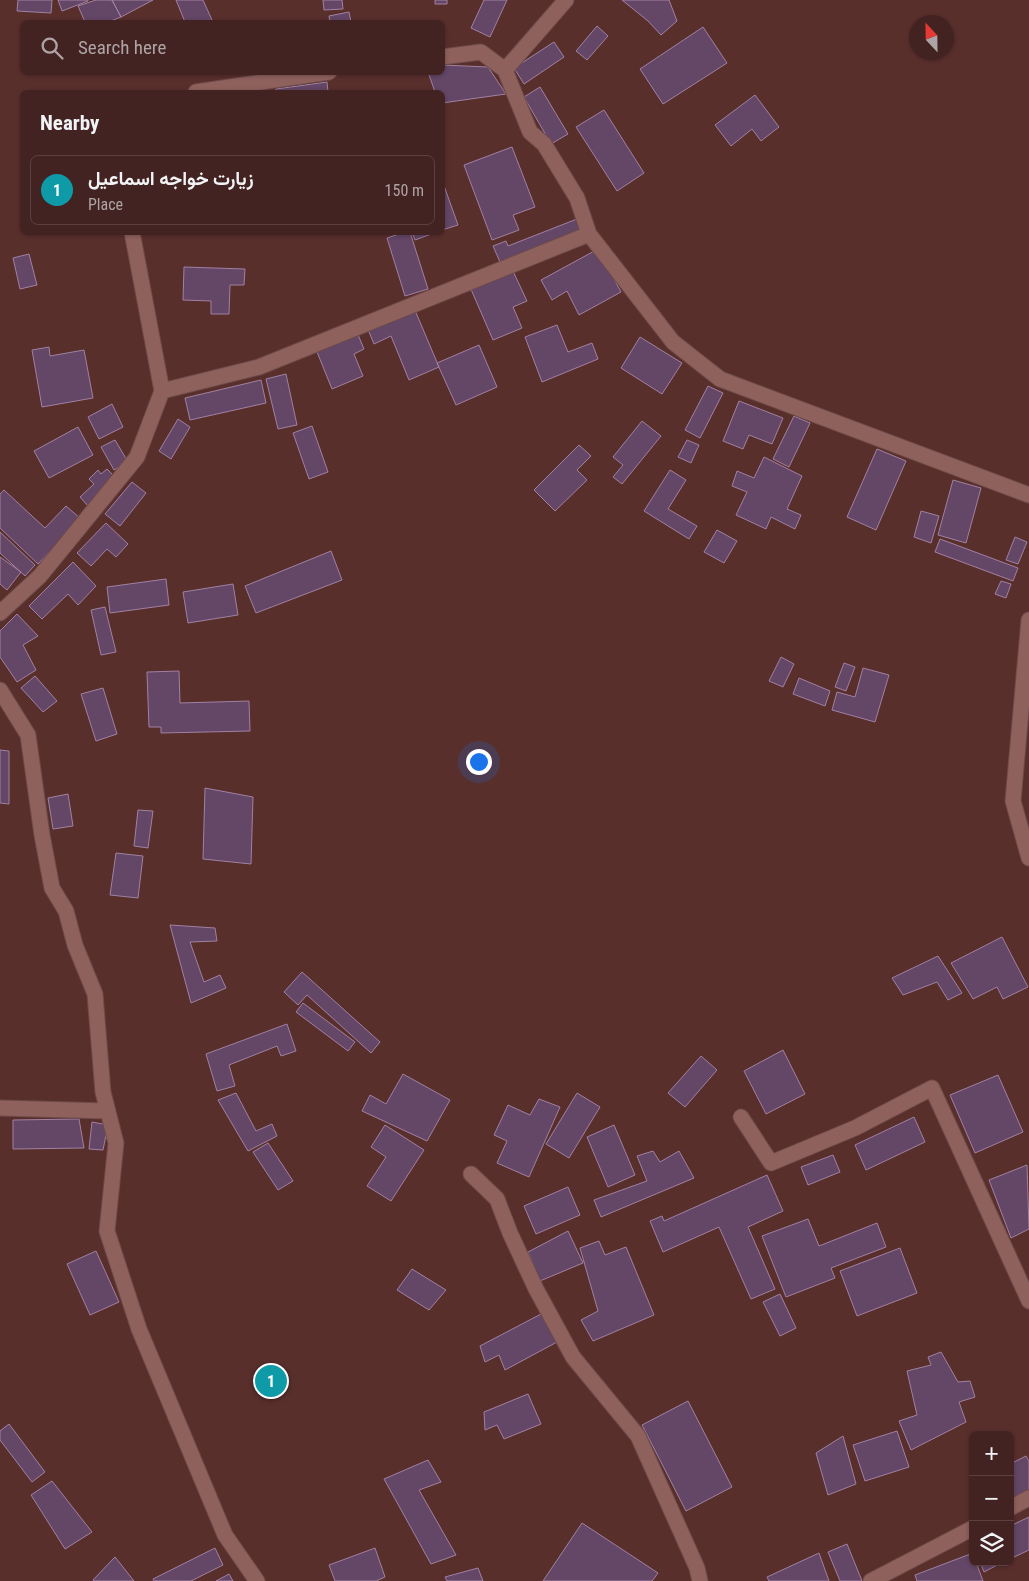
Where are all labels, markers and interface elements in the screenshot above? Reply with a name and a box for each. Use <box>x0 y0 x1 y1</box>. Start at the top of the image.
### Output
north arrow <box>909 15 954 60</box>
search box <box>20 20 445 75</box>
icon: search <box>38 34 66 62</box>
text: Search here <box>78 36 166 59</box>
text: Nearby <box>40 111 99 135</box>
text: زیارت خواجه اسماعیل <box>88 167 254 190</box>
text: 1 <box>53 181 61 200</box>
text: 150 m <box>385 181 424 200</box>
text: Place <box>88 195 123 214</box>
your location <box>466 749 492 775</box>
pin: 1 <box>255 1362 287 1400</box>
map controls <box>969 1431 1014 1566</box>
button: + <box>969 1431 1014 1476</box>
button: − <box>969 1476 1014 1521</box>
button: layers <box>969 1521 1014 1566</box>

